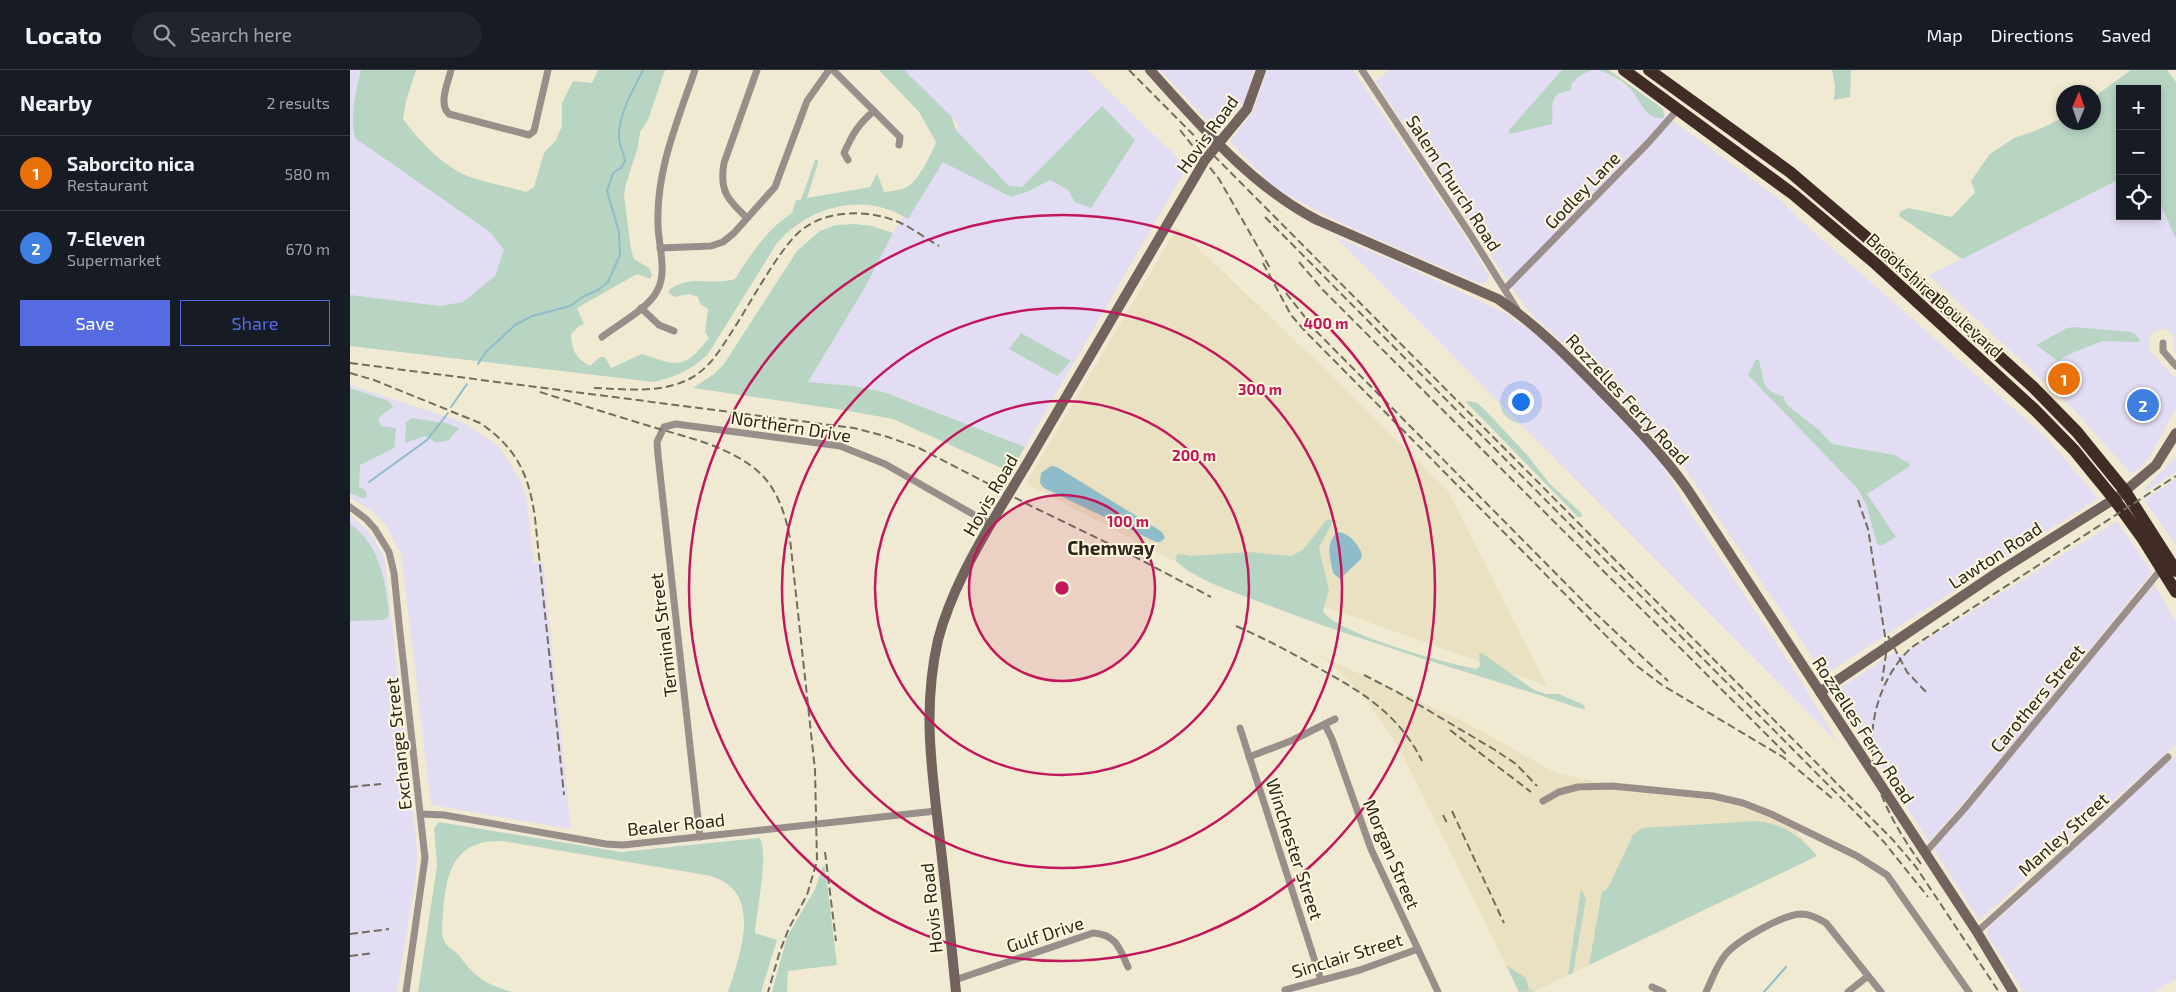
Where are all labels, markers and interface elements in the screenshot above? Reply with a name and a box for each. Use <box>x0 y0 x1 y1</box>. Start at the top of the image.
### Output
search box <box>132 12 482 57</box>
text: Locato <box>25 20 102 49</box>
icon: search <box>150 21 178 49</box>
text: Search here <box>190 23 292 46</box>
text: Map <box>1926 24 1963 46</box>
text: Directions <box>1991 24 2074 46</box>
text: Saved <box>2102 24 2151 46</box>
north arrow <box>2056 85 2101 130</box>
map controls <box>2116 85 2161 220</box>
button: + <box>2116 85 2161 130</box>
text: Nearby <box>20 90 92 115</box>
street label: Hovis Road <box>1171 91 1243 177</box>
text: 2 results <box>267 93 330 112</box>
street label: Salem Church Road <box>1402 111 1506 255</box>
button: − <box>2116 130 2161 175</box>
street label: Godley Lane <box>1540 147 1624 233</box>
text: Saborcito nica <box>67 152 195 175</box>
text: 1 <box>33 164 39 183</box>
text: 580 m <box>284 164 330 183</box>
text: Restaurant <box>67 175 148 194</box>
button: locate <box>2116 175 2161 220</box>
text: 7-Eleven <box>67 227 145 250</box>
street label: Brookshire Boulevard <box>1862 228 2008 362</box>
text: 2 <box>31 239 41 258</box>
text: 670 m <box>285 239 330 258</box>
text: Supermarket <box>67 250 161 269</box>
button: Save <box>20 300 170 346</box>
button: Share <box>180 300 330 346</box>
text: 400 m <box>1304 314 1348 332</box>
street label: Rozzelles Ferry Road <box>1562 329 1694 469</box>
pin: 1 <box>2048 360 2080 398</box>
text: 300 m <box>1238 380 1282 398</box>
pin: 2 <box>2127 386 2159 424</box>
your location <box>1508 389 1534 415</box>
street label: Northern Drive <box>729 406 853 446</box>
text: 200 m <box>1172 446 1216 464</box>
street label: Hovis Road <box>958 450 1022 540</box>
text: 100 m <box>1107 512 1149 530</box>
street label: Lawton Road <box>1944 517 2046 593</box>
district label: Chemway <box>1067 536 1155 560</box>
street label: Terminal Street <box>644 572 682 698</box>
centre of rings <box>1053 579 1071 597</box>
street label: Carothers Street <box>1985 639 2089 757</box>
street label: Rozzelles Ferry Road <box>1808 652 1920 808</box>
street label: Exchange Street <box>380 677 416 811</box>
street label: Winchester Street <box>1262 775 1328 923</box>
street label: Manley Street <box>2013 788 2113 880</box>
street label: Morgan Street <box>1359 796 1425 912</box>
street label: Bealer Road <box>626 808 726 840</box>
street label: Hovis Road <box>915 862 947 954</box>
street label: Gulf Drive <box>1004 911 1086 957</box>
street label: Sinclair Street <box>1289 928 1405 982</box>

